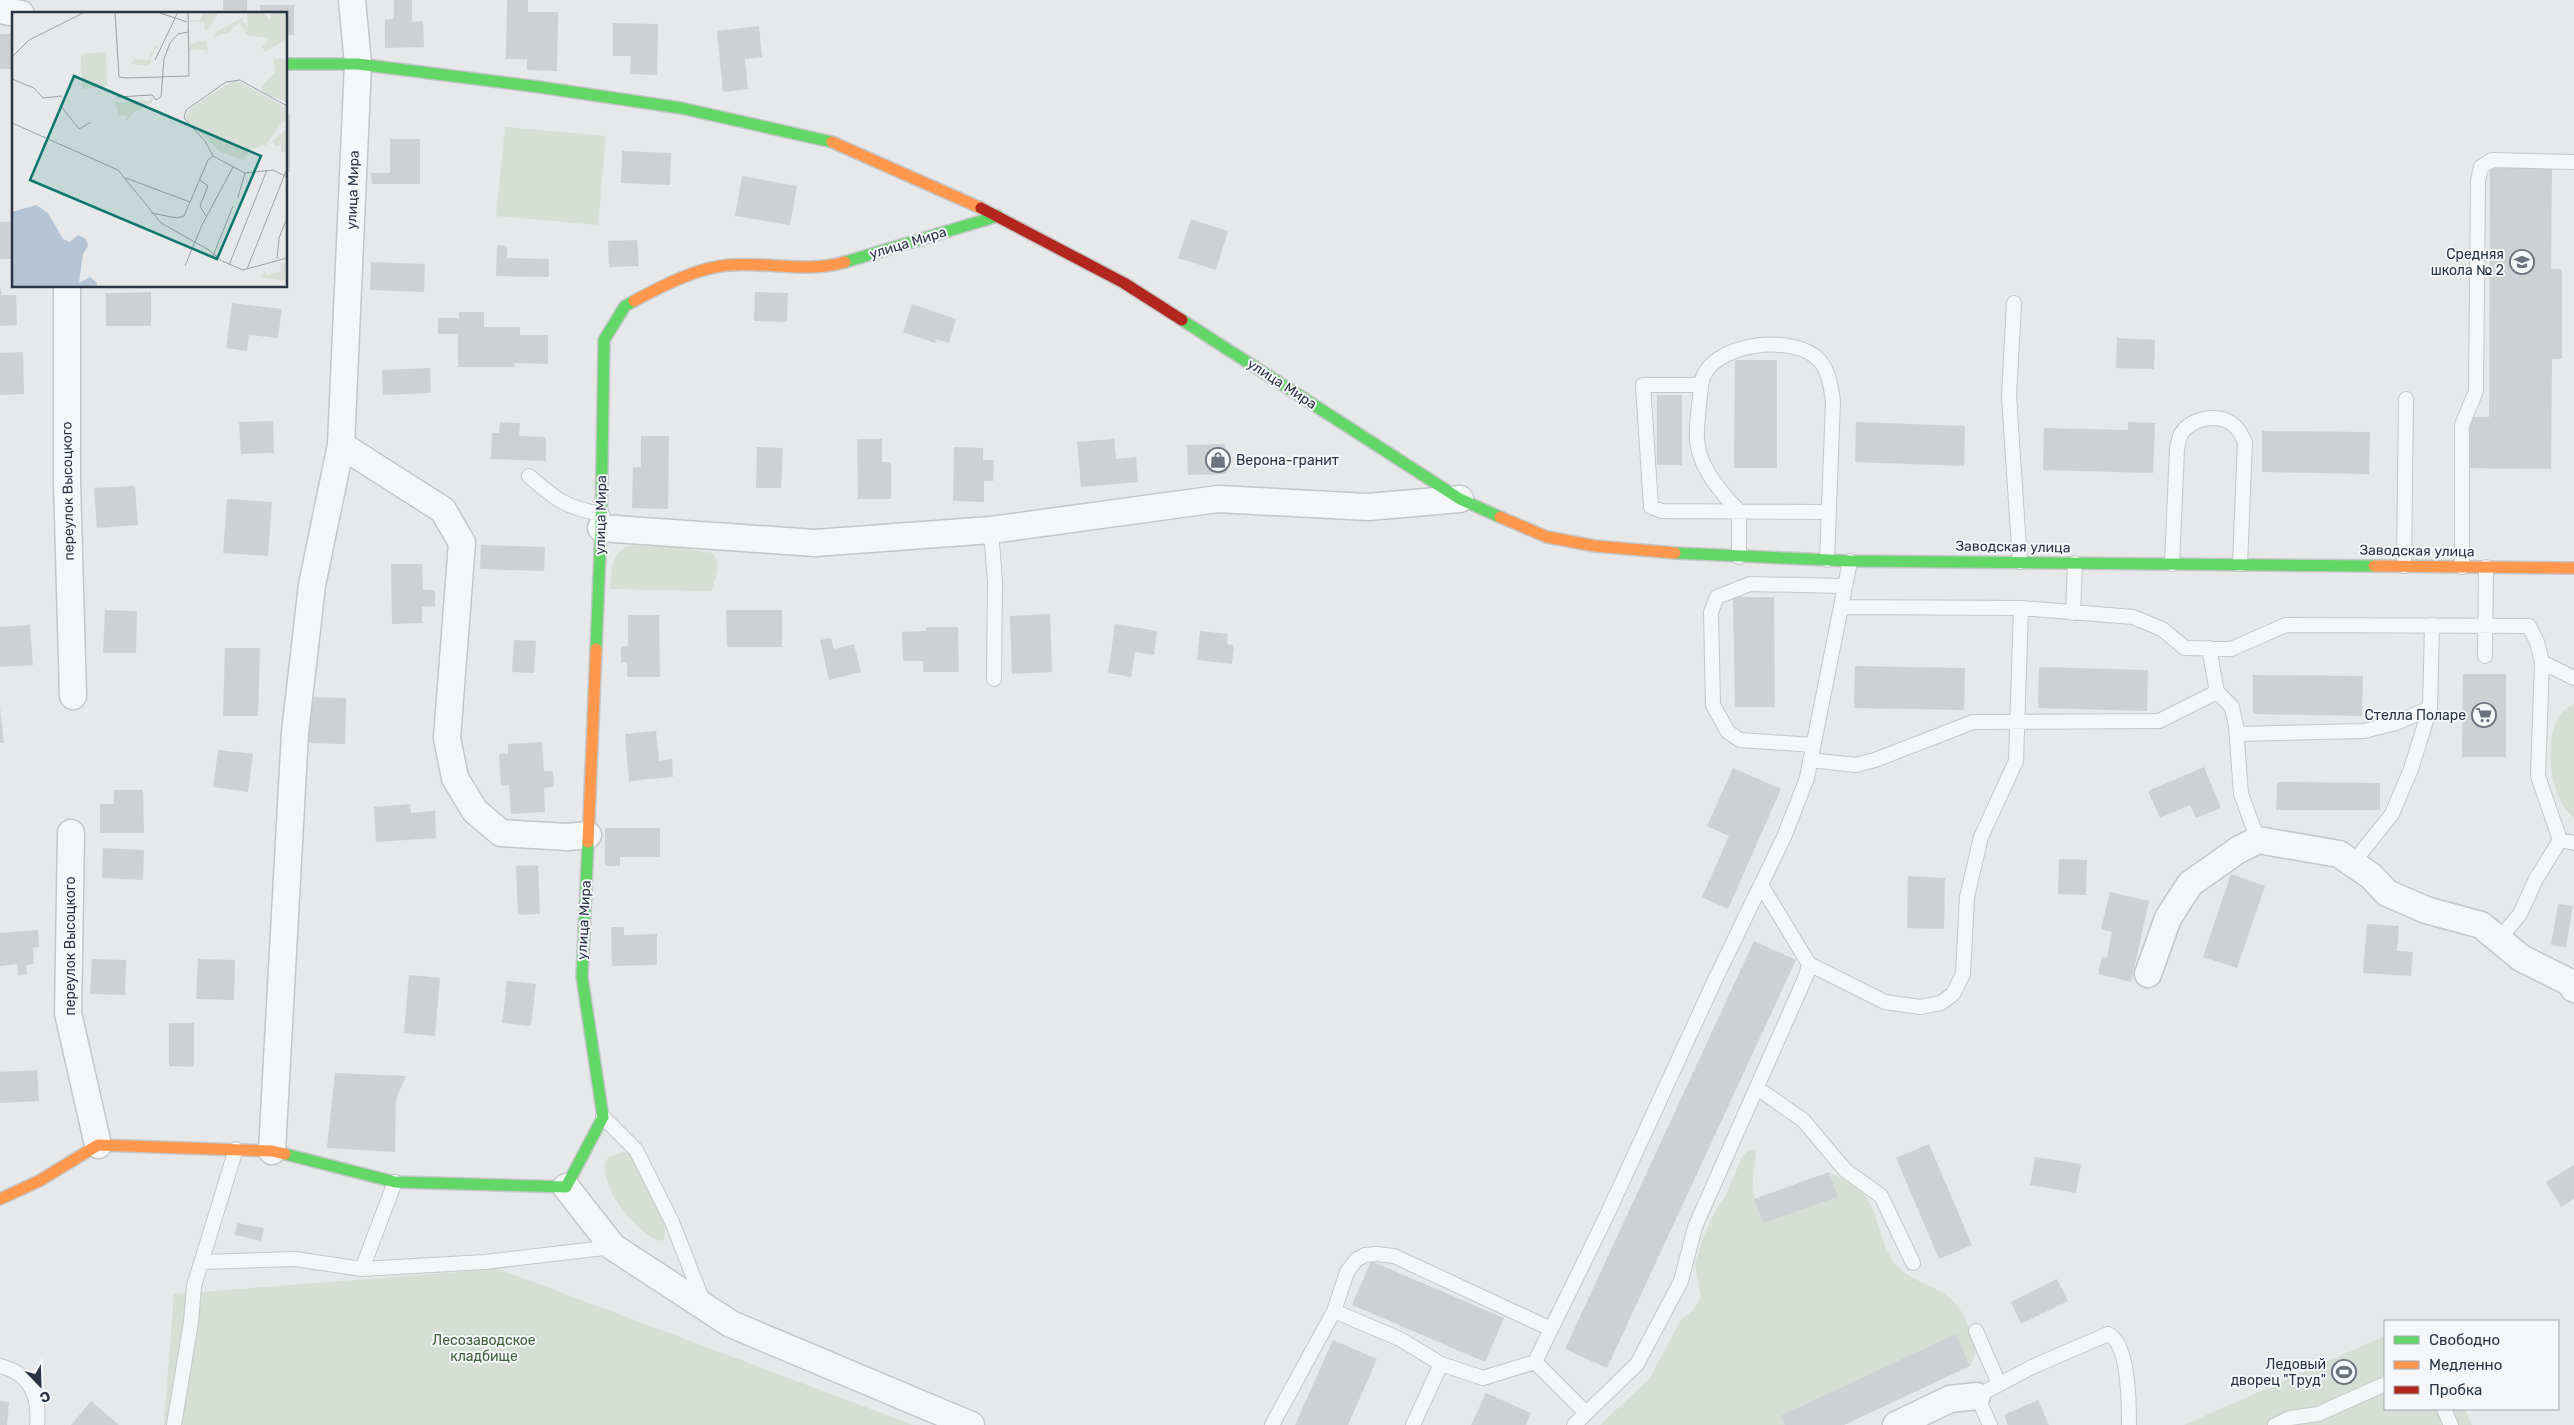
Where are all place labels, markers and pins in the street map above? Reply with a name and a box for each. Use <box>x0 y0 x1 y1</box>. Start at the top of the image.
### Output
place label: Средняя школа № 2 <box>2431 246 2504 279</box>
school or university icon: Средняя школа № 2 <box>2509 249 2535 275</box>
shop icon: Верона-гранит <box>1205 447 1231 473</box>
place label: Верона-гранит <box>1236 452 1339 469</box>
supermarket icon: Стелла Поларе <box>2471 702 2497 728</box>
place label: Стелла Поларе <box>2364 707 2466 724</box>
place label: Ледовый дворец "Труд" <box>2231 1356 2326 1389</box>
sports icon: Ледовый дворец "Труд" <box>2331 1359 2357 1385</box>

